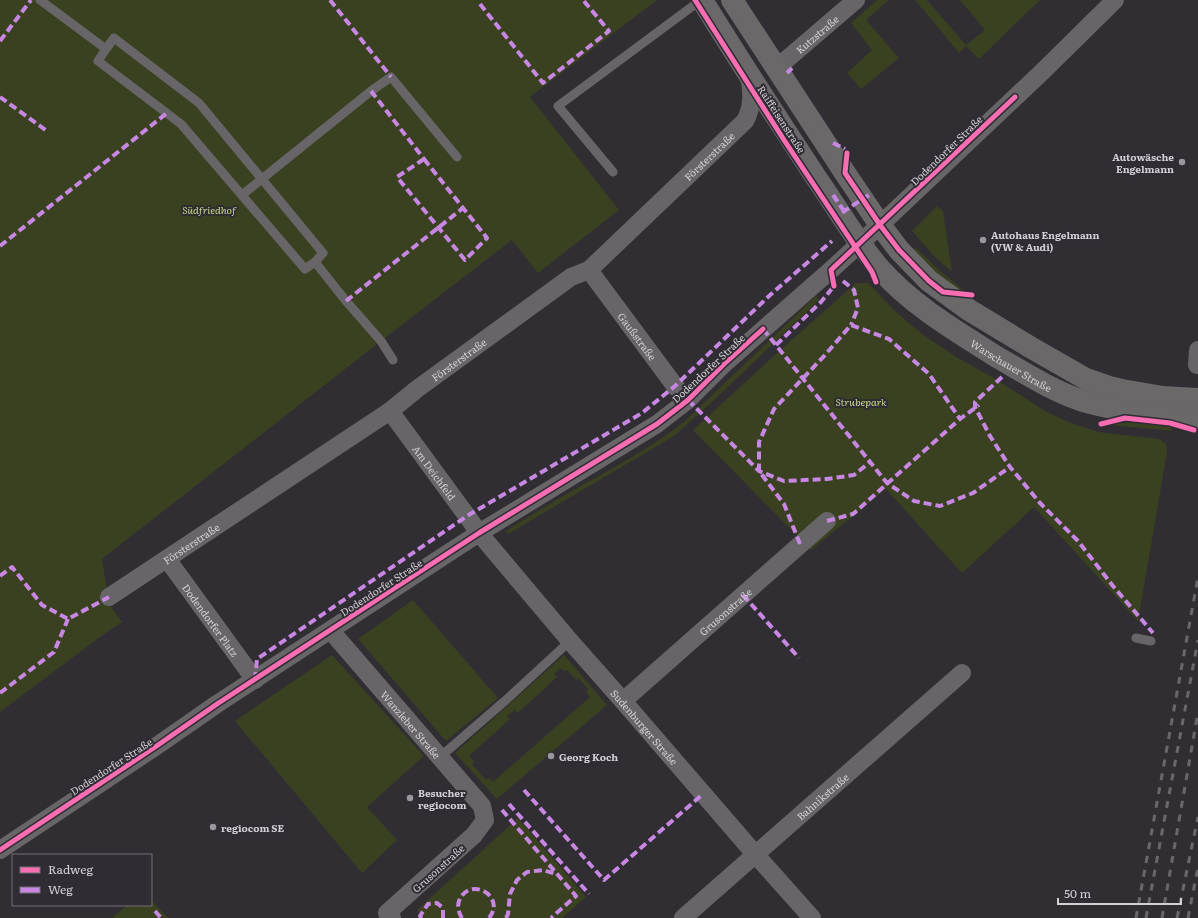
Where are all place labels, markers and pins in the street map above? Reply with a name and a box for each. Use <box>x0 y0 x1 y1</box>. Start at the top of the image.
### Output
place label: Autowäsche Engelmann <box>1112 149 1174 176</box>
marker: Autowäsche Engelmann <box>1177 157 1187 167</box>
place label: Autohaus Engelmann (VW & Audi) <box>991 227 1099 254</box>
marker: Autohaus Engelmann (VW & Audi) <box>978 235 988 245</box>
place label: Georg Koch <box>559 749 618 764</box>
marker: Georg Koch <box>546 751 556 761</box>
place label: Besucher regiocom <box>418 785 466 812</box>
marker: Besucher regiocom <box>405 793 415 803</box>
place label: regiocom SE <box>221 820 285 835</box>
marker: regiocom SE <box>208 822 218 832</box>

